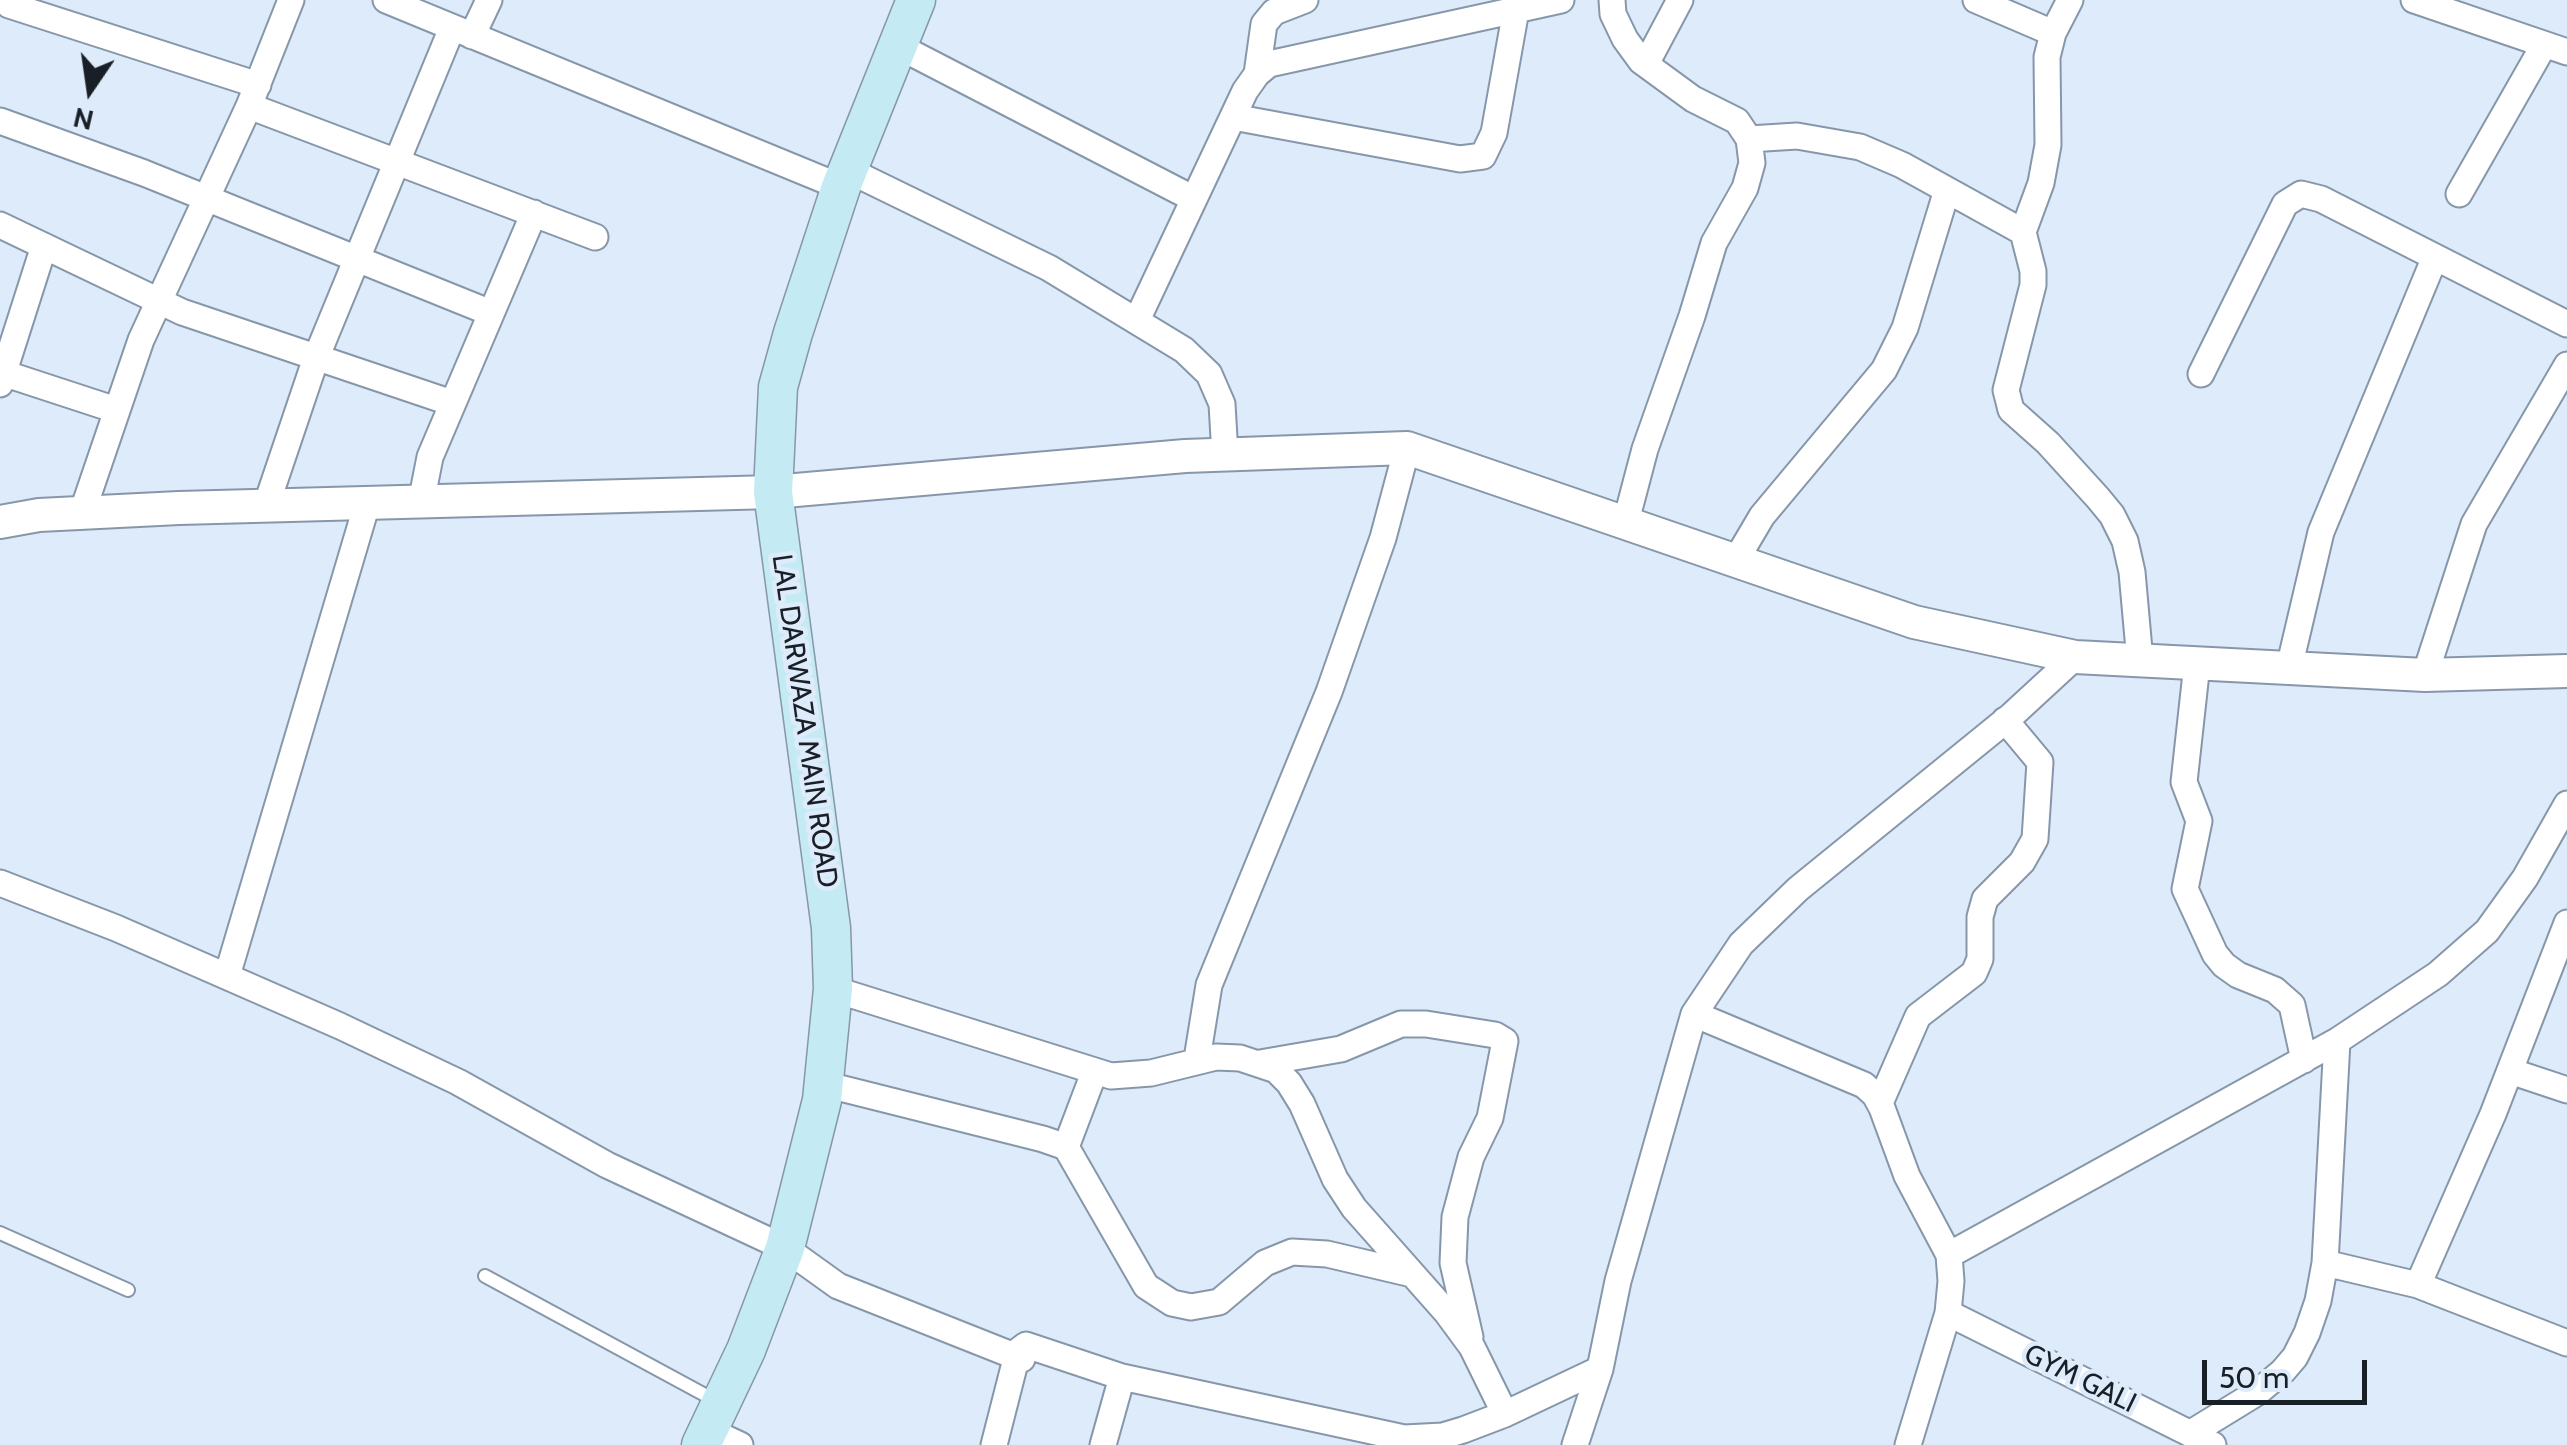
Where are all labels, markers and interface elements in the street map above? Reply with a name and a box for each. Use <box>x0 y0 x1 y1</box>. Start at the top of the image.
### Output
north arrow <box>40 40 140 140</box>
text: N <box>70 100 97 138</box>
street label: LAL DARWAZA MAIN ROAD <box>764 552 844 890</box>
street label: GYM GALI <box>2019 1338 2141 1420</box>
scale bar <box>2207 1340 2372 1402</box>
text: 50 m <box>2219 1359 2289 1396</box>

